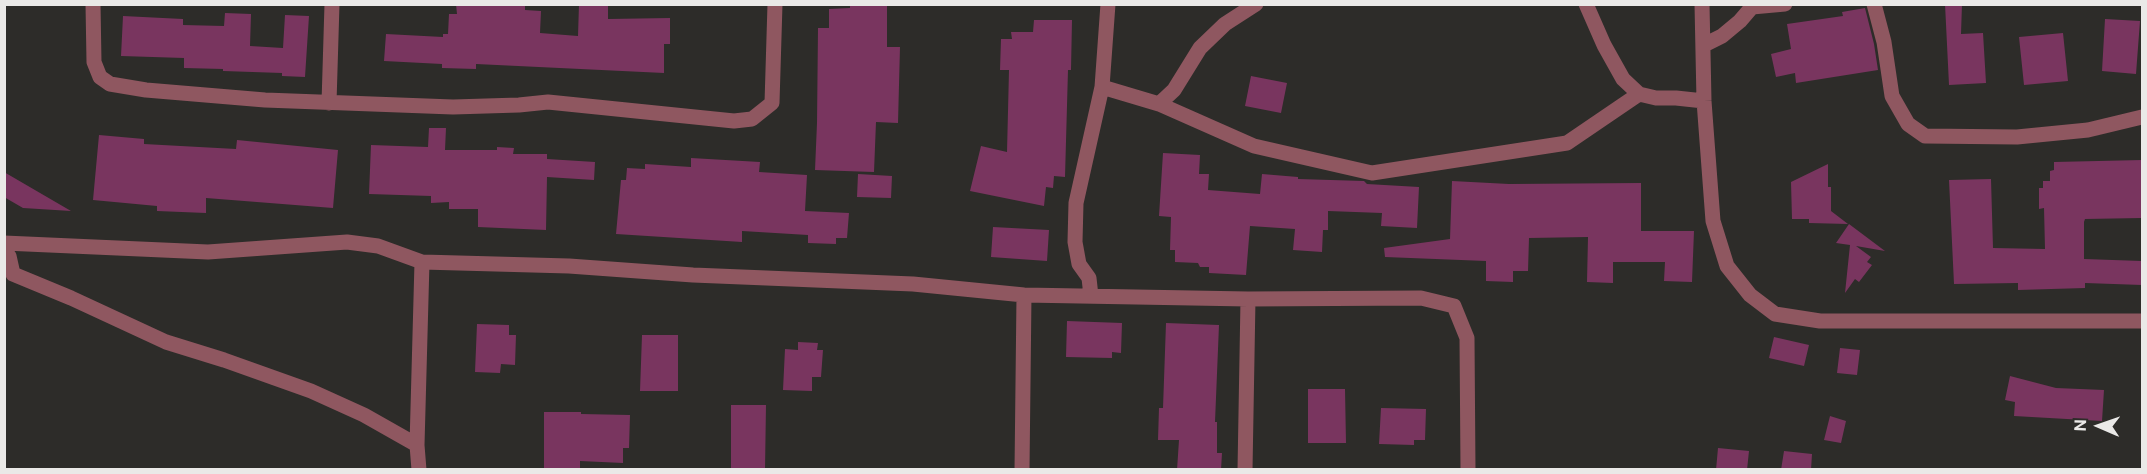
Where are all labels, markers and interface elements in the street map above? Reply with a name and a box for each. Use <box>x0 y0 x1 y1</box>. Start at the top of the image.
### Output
north arrow <box>2069 396 2129 456</box>
text: N <box>2071 419 2090 432</box>

